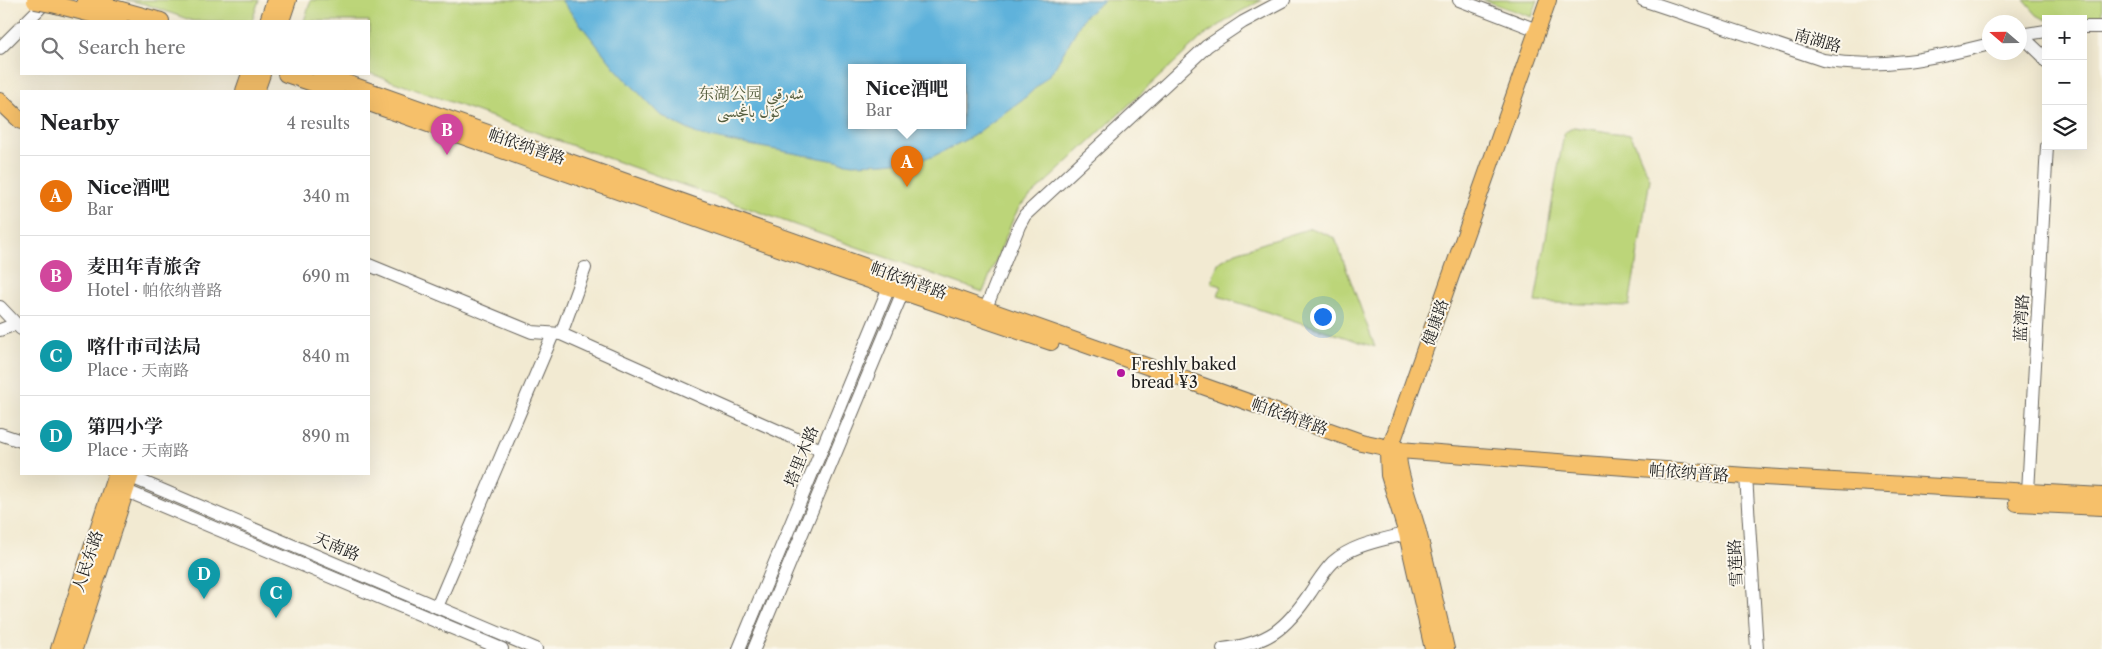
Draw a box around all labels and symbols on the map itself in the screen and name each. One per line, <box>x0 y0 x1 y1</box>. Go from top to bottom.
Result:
north arrow <box>1982 15 2027 60</box>
street label: 南湖路 <box>1792 24 1844 56</box>
park label: 东湖公园 شەرقىي كۆل باغچىسى <box>698 83 804 123</box>
pin: B <box>431 114 463 155</box>
street label: 帕依纳普路 <box>486 124 568 168</box>
pin: A <box>891 146 923 187</box>
street label: 帕依纳普路 <box>868 257 950 303</box>
street label: 蓝湾路 <box>2010 294 2032 342</box>
street label: 健康路 <box>1418 296 1452 348</box>
your location <box>1310 304 1336 330</box>
place label: Freshly baked bread ¥3 <box>1131 354 1237 392</box>
marker: Freshly baked bread ¥3 <box>1115 367 1127 379</box>
street label: 帕依纳普路 <box>1249 393 1331 439</box>
street label: 塔里木路 <box>780 423 822 489</box>
street label: 帕依纳普路 <box>1648 459 1730 485</box>
street label: 人民东路 <box>68 527 106 595</box>
street label: 天南路 <box>311 527 363 565</box>
street label: 雪莲路 <box>1724 539 1746 587</box>
pin: D <box>188 558 220 599</box>
pin: C <box>260 577 292 618</box>

